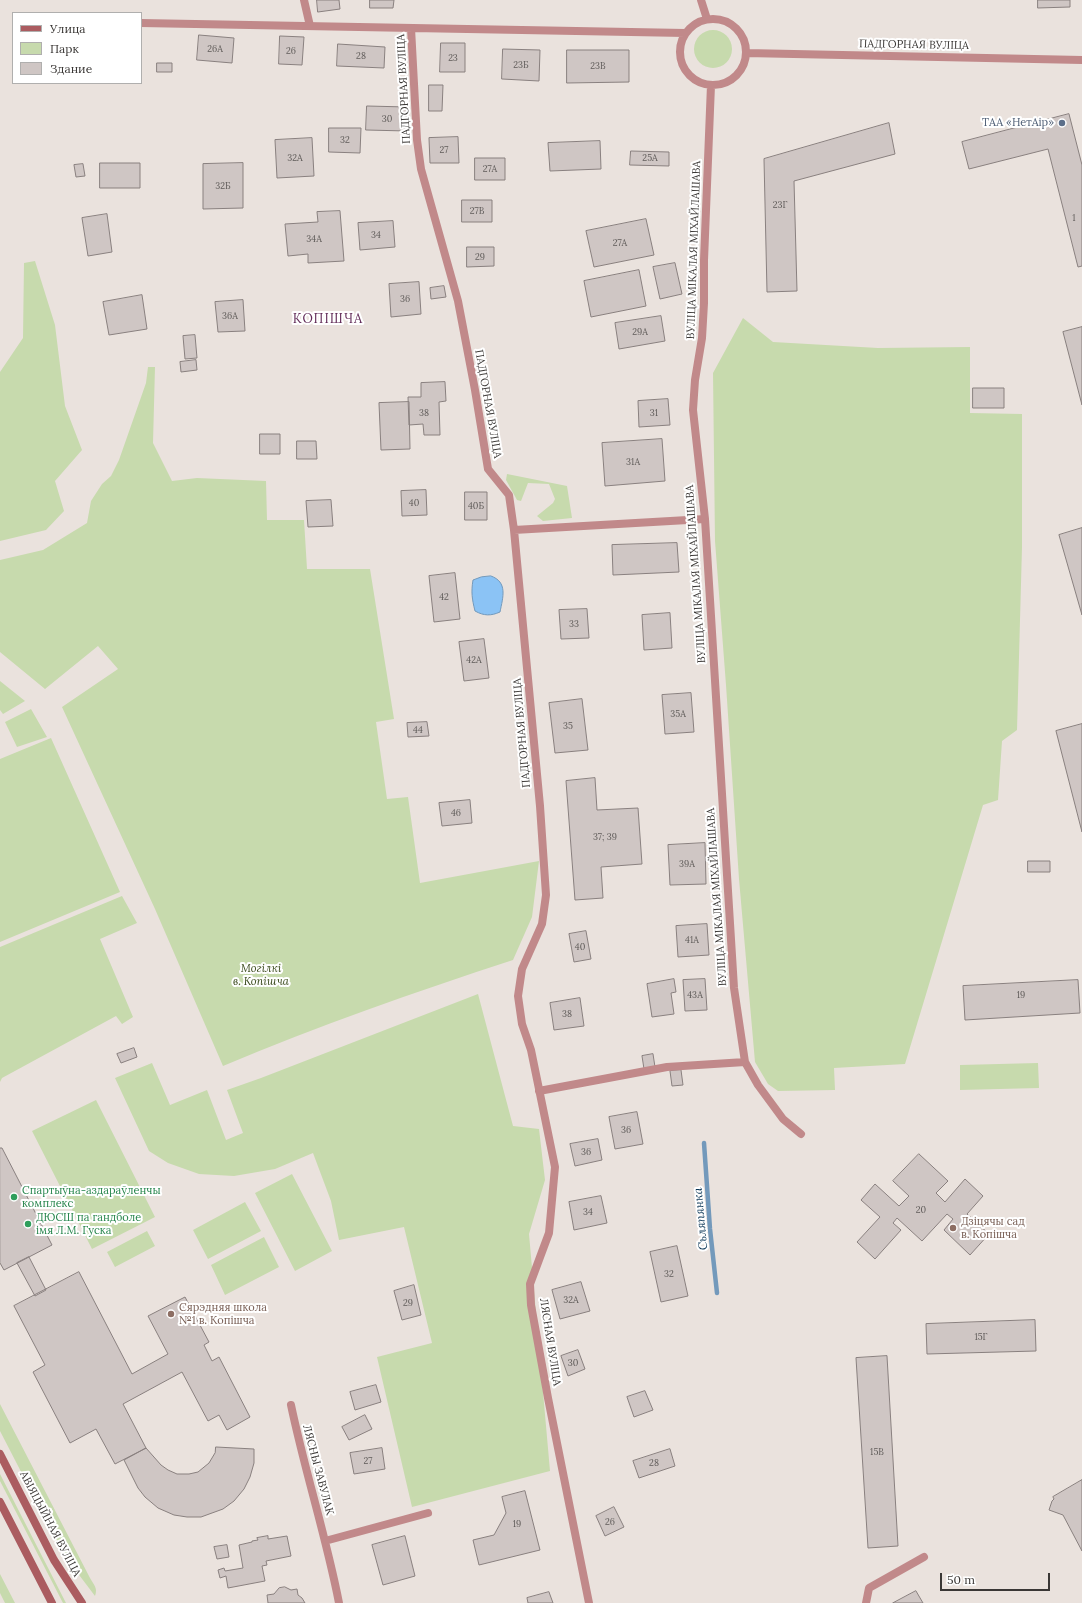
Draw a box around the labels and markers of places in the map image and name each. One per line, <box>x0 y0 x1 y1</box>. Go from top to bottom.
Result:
place label: ТАА «НетАір» <box>982 116 1054 130</box>
marker: ТАА «НетАір» <box>1057 118 1067 128</box>
place label: Спартыўна-аздараўленчы комплекс <box>22 1184 161 1210</box>
marker: Спартыўна-аздараўленчы комплекс <box>9 1192 19 1202</box>
place label: ДЮСШ па гандболе імя Л.М. Гуска <box>36 1211 141 1237</box>
place label: Дзіцячы сад в. Копішча <box>961 1215 1025 1241</box>
marker: ДЮСШ па гандболе імя Л.М. Гуска <box>23 1219 33 1229</box>
marker: Дзіцячы сад в. Копішча <box>948 1223 958 1233</box>
place label: Сярэдняя школа №1 в. Копішча <box>179 1301 267 1327</box>
marker: Сярэдняя школа №1 в. Копішча <box>166 1309 176 1319</box>

